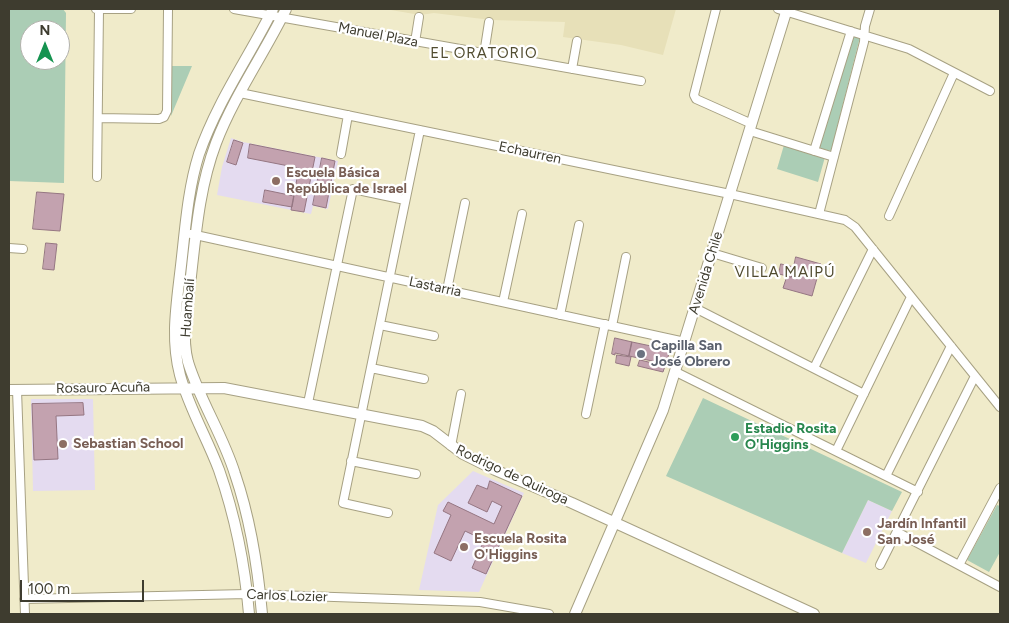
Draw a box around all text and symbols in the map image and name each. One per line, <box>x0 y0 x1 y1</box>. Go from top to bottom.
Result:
street label: Manuel Plaza <box>337 19 419 51</box>
north arrow <box>20 20 70 70</box>
text: N <box>40 22 50 39</box>
district label: EL ORATORIO <box>429 45 539 63</box>
street label: Echaurren <box>497 138 563 168</box>
place label: Escuela Básica República de Israel <box>286 165 407 198</box>
marker: Escuela Básica República de Israel <box>270 175 282 187</box>
street label: Avenida Chile <box>685 230 727 316</box>
district label: VILLA MAIPÚ <box>733 264 837 282</box>
street label: Lastarria <box>407 273 463 301</box>
street label: Huambalí <box>178 278 198 338</box>
place label: Capilla San José Obrero <box>651 338 730 371</box>
marker: Capilla San José Obrero <box>635 348 647 360</box>
street label: Rosauro Acuña <box>56 379 150 397</box>
place label: Estadio Rosita O'Higgins <box>745 421 837 454</box>
marker: Estadio Rosita O'Higgins <box>729 431 741 443</box>
place label: Sebastian School <box>73 436 183 452</box>
marker: Sebastian School <box>57 438 69 450</box>
street label: Rodrigo de Quiroga <box>453 442 571 508</box>
place label: Jardín Infantil San José <box>877 516 966 548</box>
marker: Jardín Infantil San José <box>861 526 873 538</box>
place label: Escuela Rosita O'Higgins <box>474 531 567 564</box>
marker: Escuela Rosita O'Higgins <box>458 541 470 553</box>
scale bar <box>22 570 146 602</box>
text: 100 m <box>28 580 70 598</box>
street label: Carlos Lozier <box>246 586 328 606</box>

